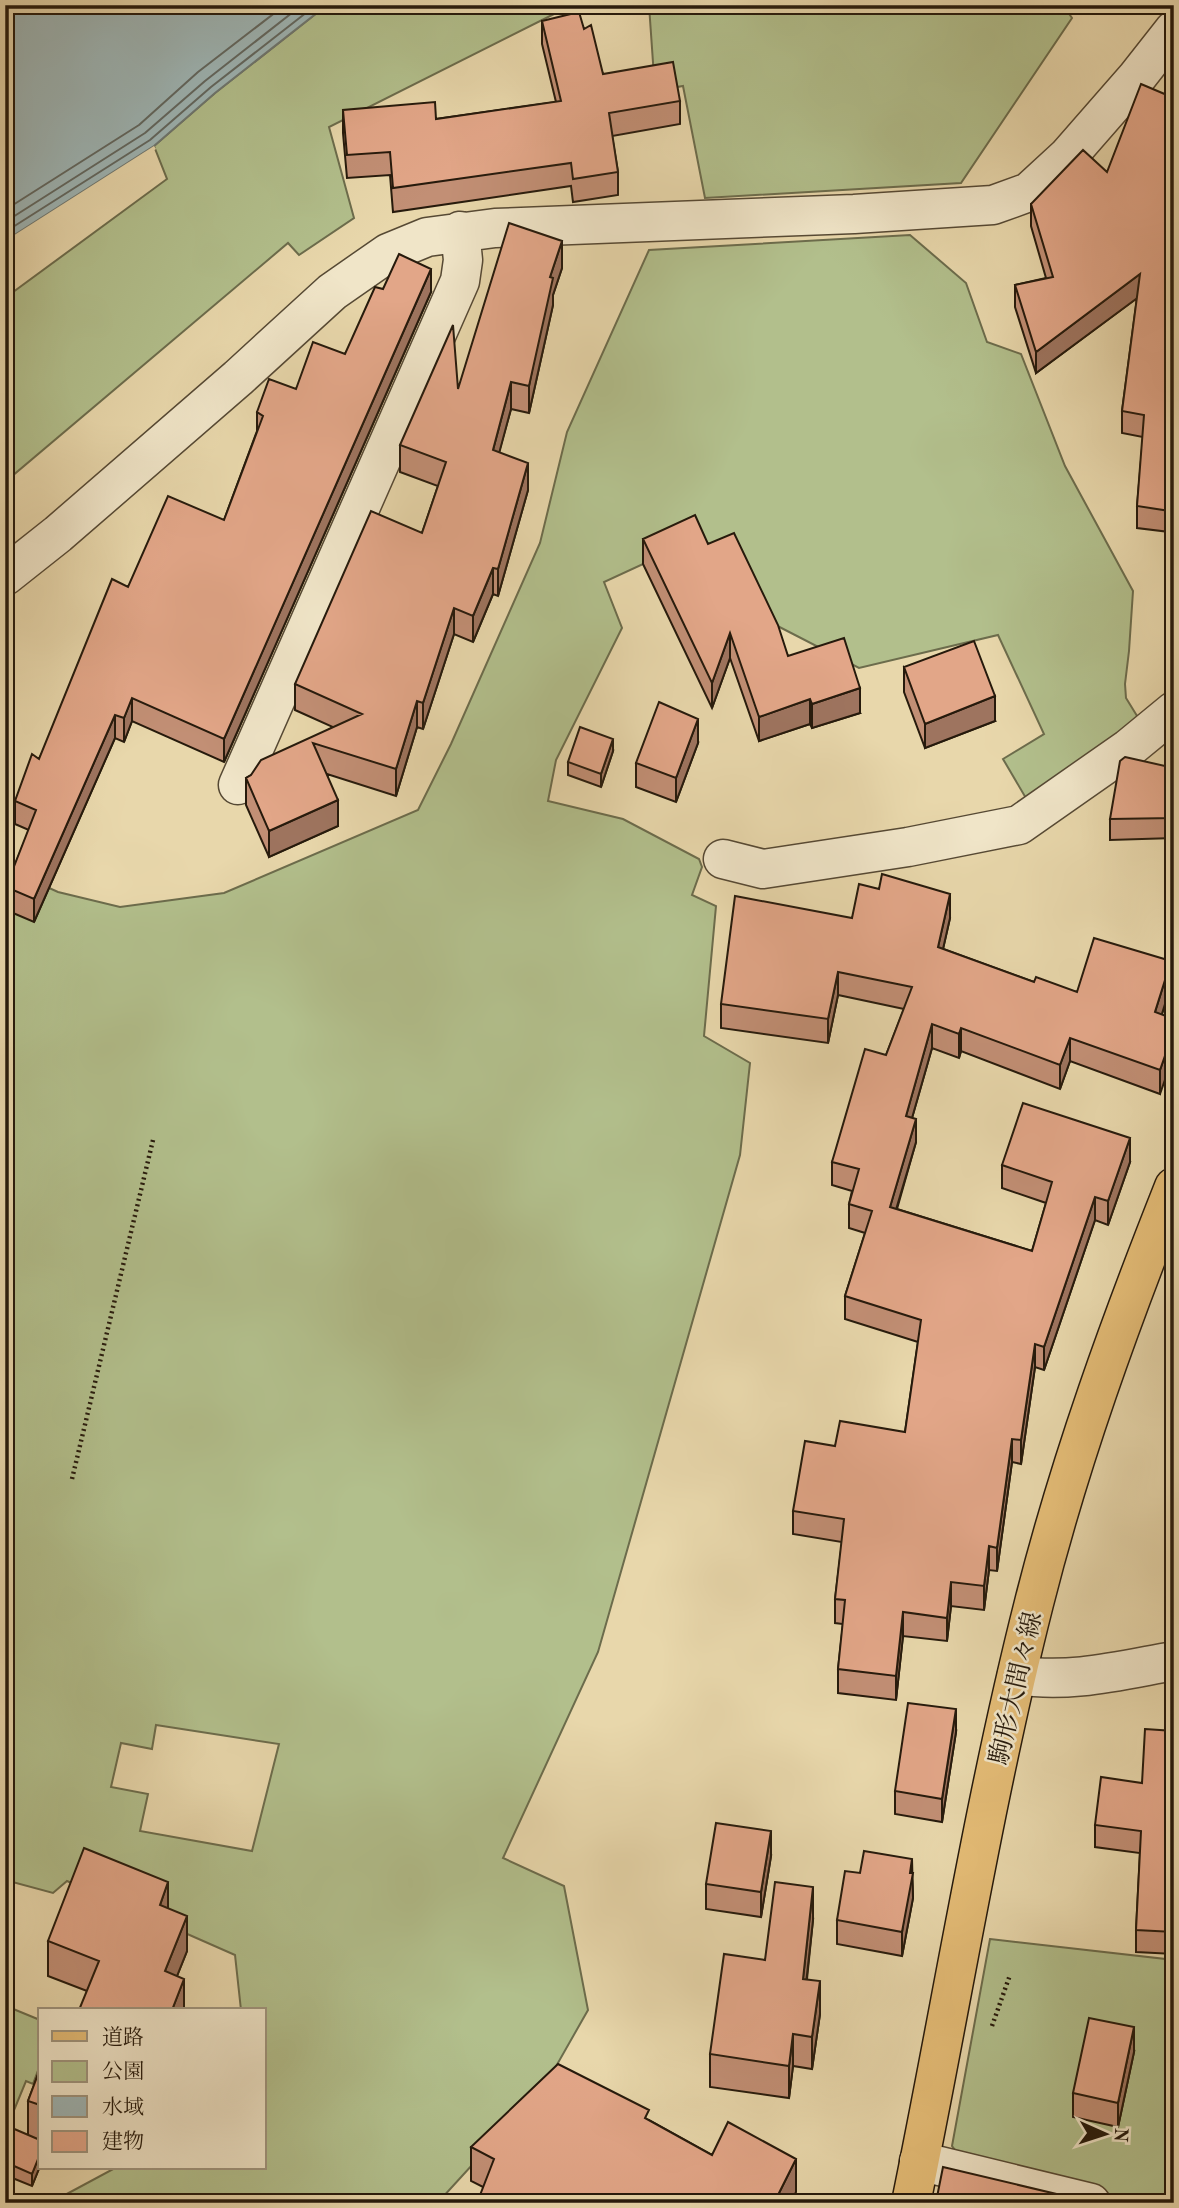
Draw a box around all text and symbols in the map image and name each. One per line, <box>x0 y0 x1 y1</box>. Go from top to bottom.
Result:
street label: 駒形大間々線 <box>985 1609 1047 1767</box>
legend <box>38 2008 266 2170</box>
text: 道路 <box>102 2026 144 2049</box>
text: 公園 <box>102 2060 144 2083</box>
text: 水域 <box>102 2096 144 2119</box>
north arrow <box>1070 2100 1140 2170</box>
text: N <box>1110 2127 1129 2143</box>
text: 建物 <box>102 2130 144 2153</box>

